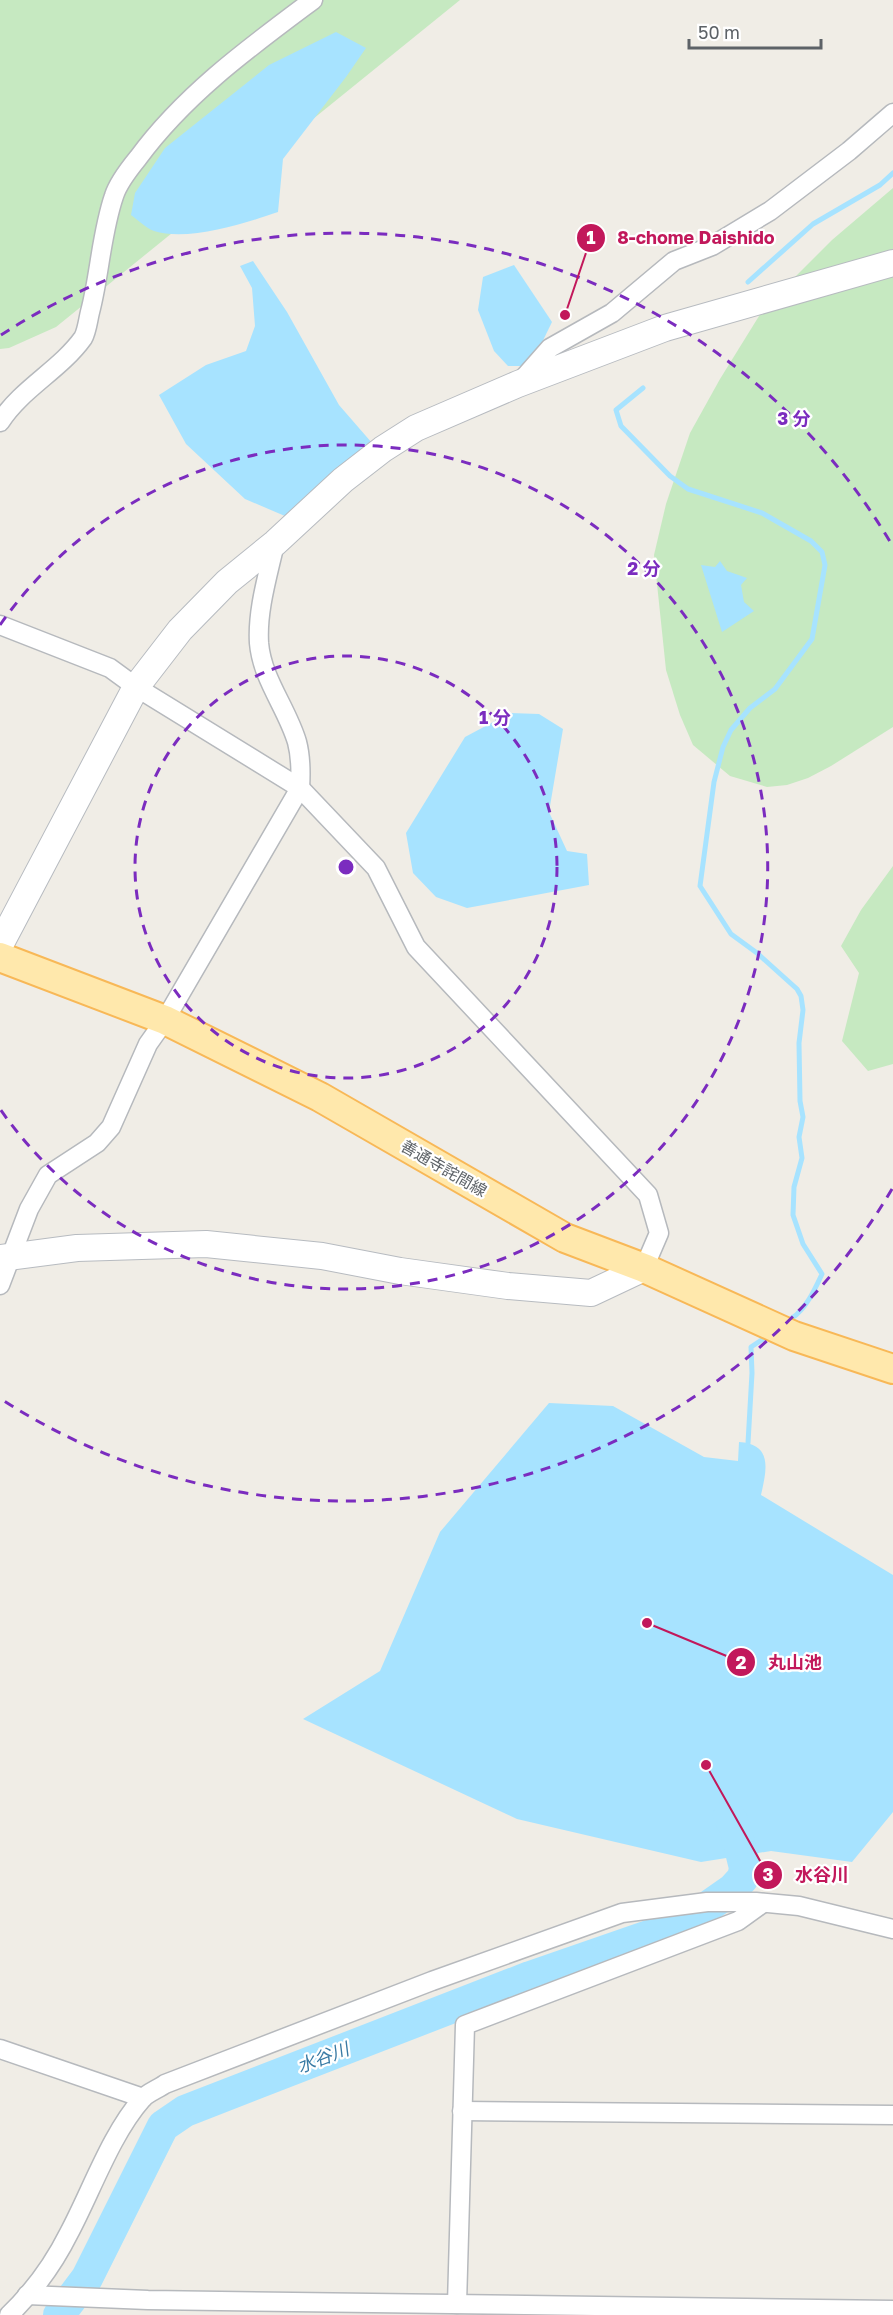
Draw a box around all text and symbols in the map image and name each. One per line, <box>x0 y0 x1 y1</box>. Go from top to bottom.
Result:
scale bar <box>689 12 821 50</box>
text: 50 m <box>698 21 740 43</box>
callout: 8-chome Daishido <box>576 220 787 256</box>
text: 1 <box>586 226 596 248</box>
text: 8-chome Daishido <box>617 226 775 248</box>
text: 3 分 <box>777 407 811 429</box>
text: 2 分 <box>627 557 661 579</box>
text: 1 分 <box>479 706 511 728</box>
centre of rings <box>336 857 356 877</box>
street label: 善通寺詫間線 <box>397 1135 491 1201</box>
callout: 丸山池 <box>726 1644 834 1680</box>
text: 2 <box>736 1651 747 1673</box>
text: 丸山池 <box>768 1651 822 1673</box>
callout: 水谷川 <box>753 1857 861 1893</box>
text: 3 <box>763 1863 774 1885</box>
text: 水谷川 <box>795 1863 849 1885</box>
water label: 水谷川 <box>293 2036 354 2077</box>

